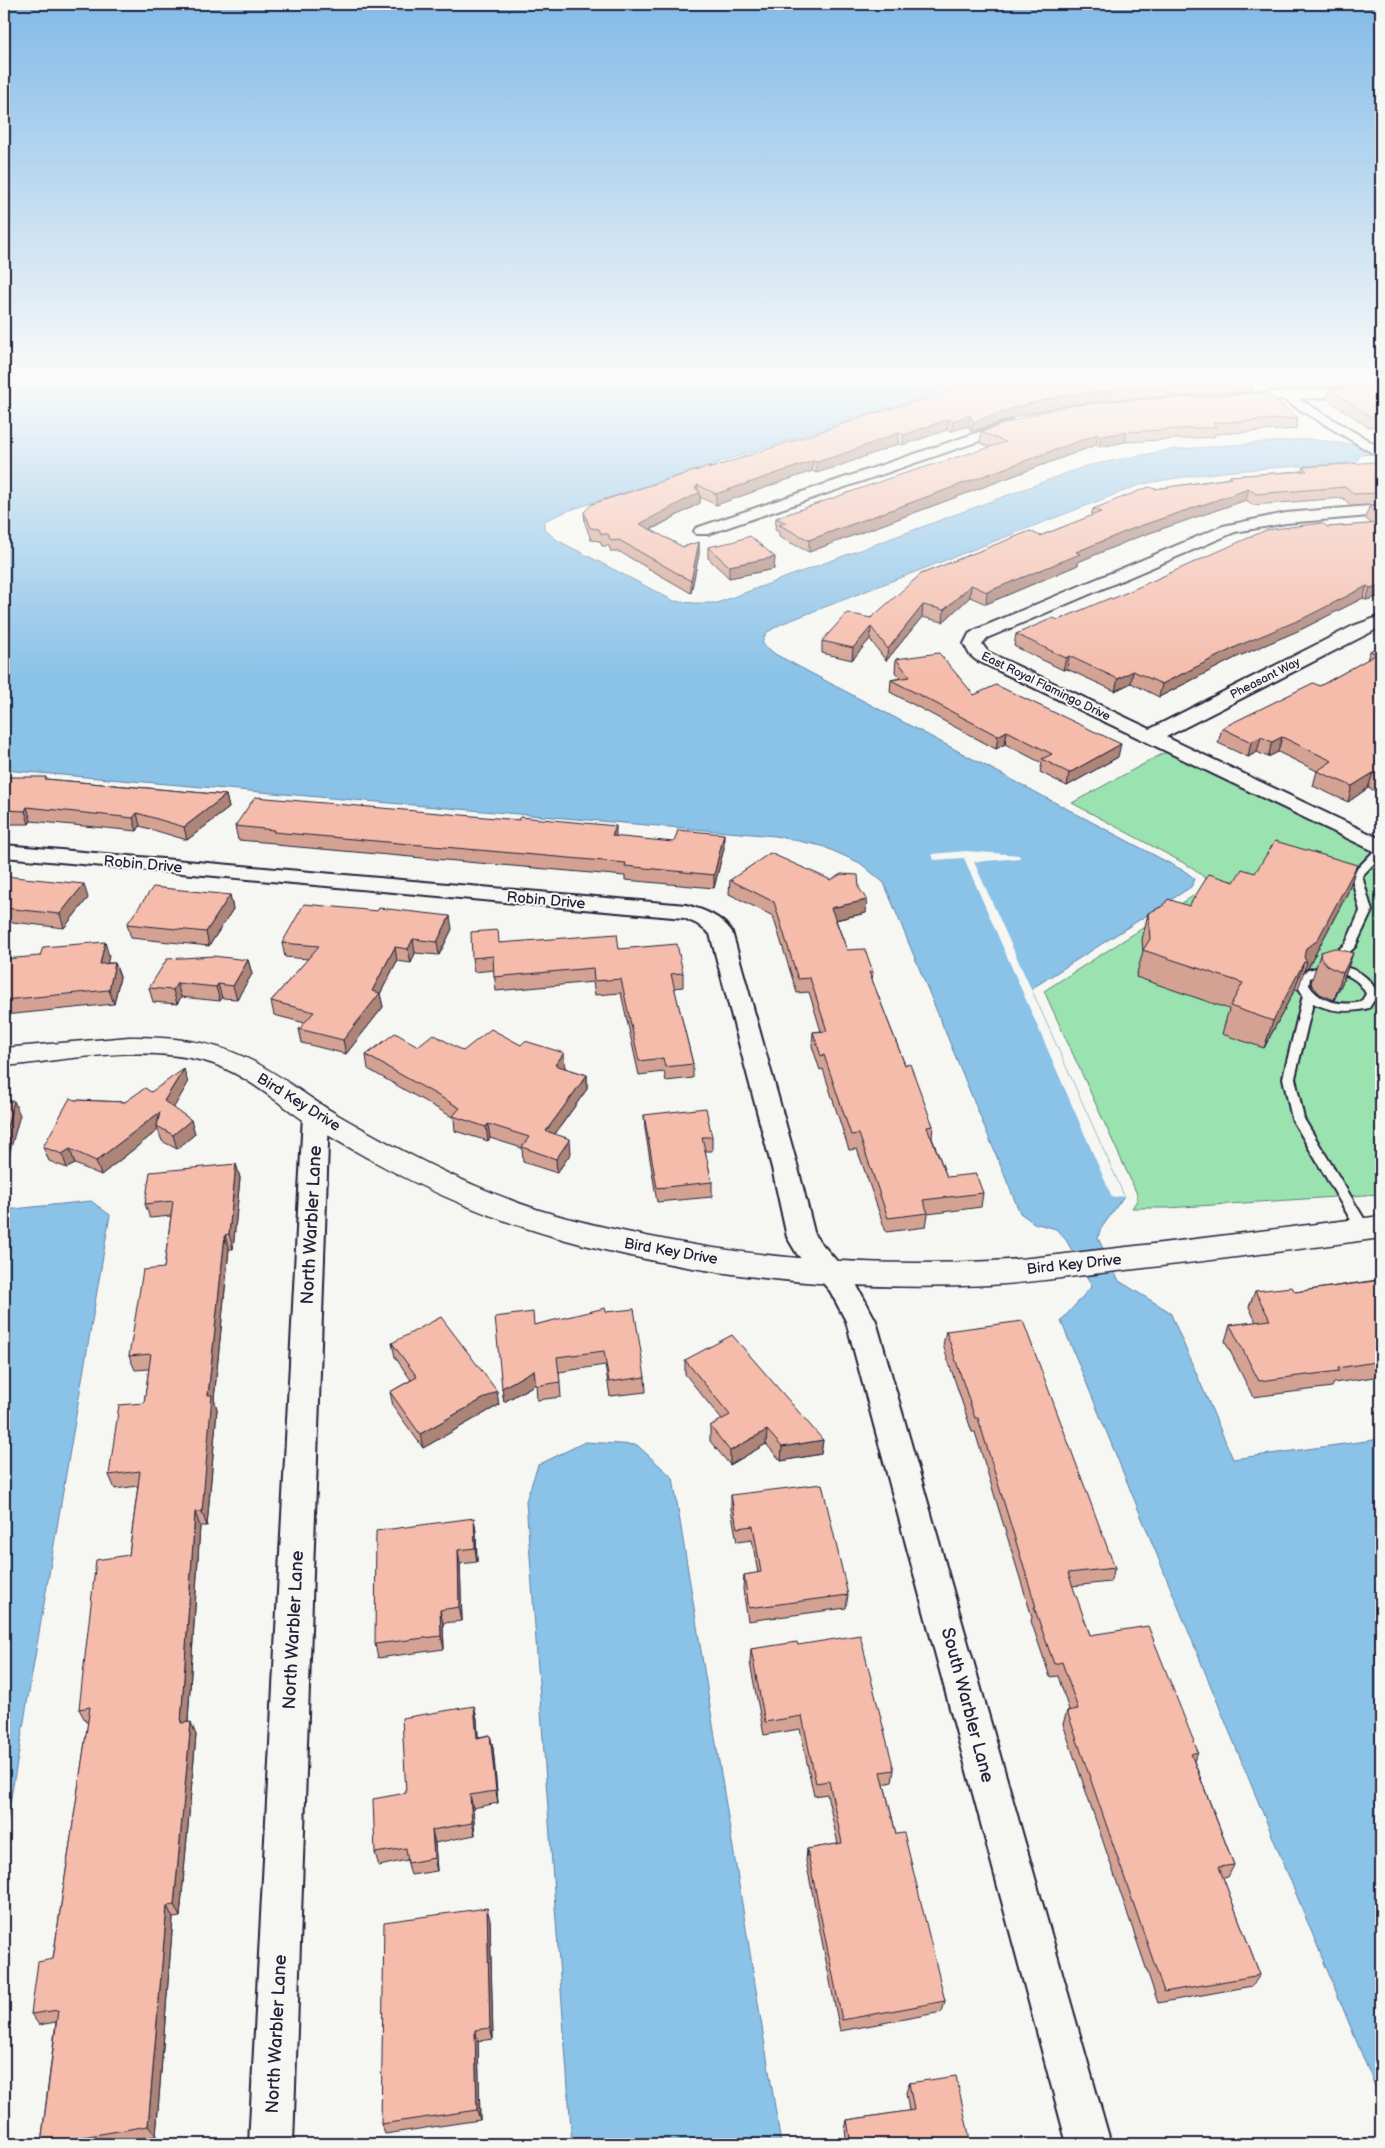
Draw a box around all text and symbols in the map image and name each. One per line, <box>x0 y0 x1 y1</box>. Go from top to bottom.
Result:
street label: East Royal Flamingo Drive <box>979 649 1113 724</box>
street label: Pheasant Way <box>1228 654 1303 702</box>
street label: Robin Drive <box>103 852 183 877</box>
street label: Robin Drive <box>506 888 586 913</box>
street label: Bird Key Drive <box>253 1069 344 1136</box>
street label: North Warbler Lane <box>297 1145 326 1305</box>
street label: Bird Key Drive <box>623 1234 719 1269</box>
street label: Bird Key Drive <box>1026 1250 1122 1279</box>
street label: North Warbler Lane <box>279 1550 308 1710</box>
street label: South Warbler Lane <box>937 1625 998 1785</box>
street label: North Warbler Lane <box>262 1954 291 2114</box>

